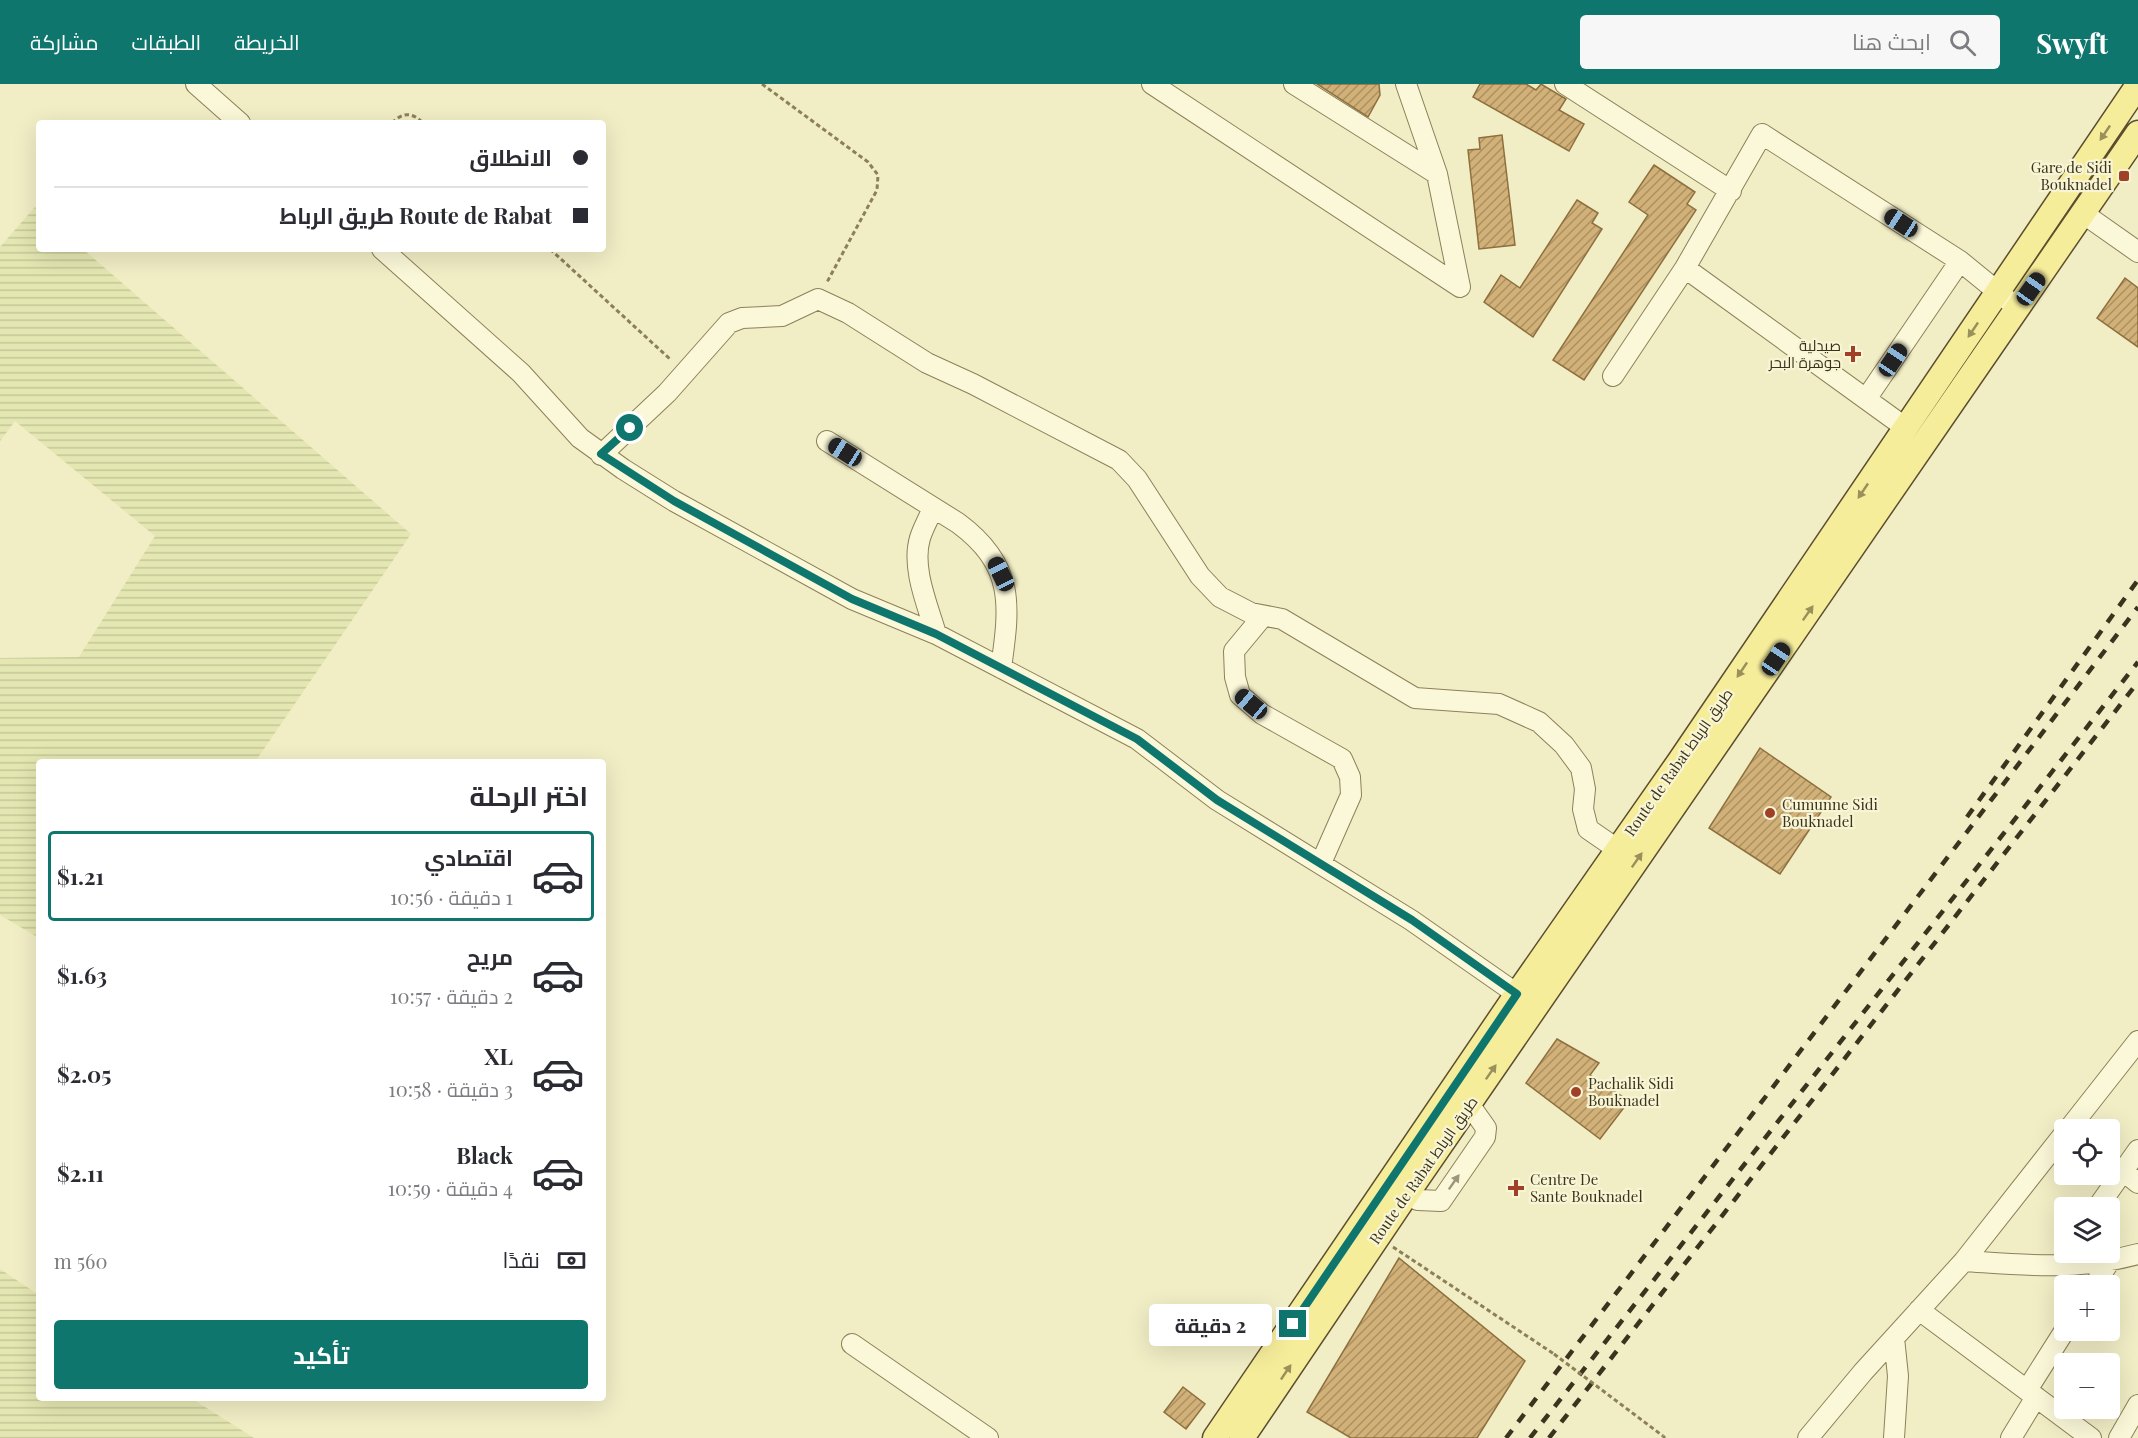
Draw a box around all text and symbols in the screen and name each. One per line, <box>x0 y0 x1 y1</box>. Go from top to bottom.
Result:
search box <box>1580 15 2000 69</box>
text: Swyft <box>2036 24 2108 61</box>
text: ابحث هنا <box>1852 26 1931 56</box>
icon: search <box>1946 26 1979 59</box>
text: مشاركة <box>30 27 99 55</box>
text: الطبقات <box>132 27 201 55</box>
text: الخريطة <box>234 27 300 55</box>
one-way arrow <box>2100 125 2111 142</box>
text: الانطلاق <box>469 142 552 172</box>
place label: Gare de Sidi Bouknadel <box>2031 157 2113 194</box>
marker: Gare de Sidi Bouknadel <box>2117 169 2131 183</box>
text: Route de Rabat طريق الرباط <box>279 200 552 230</box>
car <box>1881 206 1921 240</box>
car <box>2013 269 2049 309</box>
one-way arrow <box>1968 322 1979 338</box>
place label: صيدلية جوهرة البحر <box>1768 335 1841 372</box>
car <box>1875 340 1911 380</box>
marker: صيدلية جوهرة البحر <box>1846 347 1860 361</box>
route start <box>616 414 643 441</box>
car <box>825 435 865 469</box>
one-way arrow <box>1858 483 1869 499</box>
car <box>985 554 1017 594</box>
one-way arrow <box>1802 605 1813 621</box>
car <box>1758 639 1794 679</box>
one-way arrow <box>1736 661 1748 677</box>
street label: Route de Rabat طريق الرباط <box>1619 684 1737 840</box>
car <box>1231 686 1271 722</box>
text: اختر الرحلة <box>469 777 588 813</box>
place label: Cumunne Sidi Bouknadel <box>1782 794 1879 831</box>
marker: Cumunne Sidi Bouknadel <box>1763 806 1777 820</box>
text: اقتصادي <box>424 842 513 872</box>
icon: car <box>531 849 585 903</box>
one-way arrow <box>1631 852 1642 868</box>
text: $1.21 <box>57 861 104 891</box>
text: 1 دقيقة · 10:56 <box>390 883 513 910</box>
text: مريح <box>467 941 513 971</box>
icon: car <box>531 948 585 1002</box>
text: $1.63 <box>57 960 107 990</box>
text: 2 دقيقة · 10:57 <box>390 982 513 1009</box>
text: XL <box>484 1041 513 1071</box>
icon: car <box>531 1047 585 1101</box>
text: $2.05 <box>57 1059 111 1089</box>
one-way arrow <box>1485 1065 1497 1081</box>
place label: Pachalik Sidi Bouknadel <box>1588 1073 1674 1110</box>
text: 3 دقيقة · 10:58 <box>388 1075 513 1102</box>
marker: Pachalik Sidi Bouknadel <box>1569 1085 1583 1099</box>
street label: Route de Rabat طريق الرباط <box>1364 1092 1482 1248</box>
map controls <box>2054 1119 2120 1419</box>
button: locate <box>2054 1119 2120 1185</box>
text: Black <box>456 1140 513 1170</box>
icon: car <box>531 1146 585 1200</box>
text: $2.11 <box>57 1158 104 1188</box>
place label: Centre De Sante Bouknadel <box>1530 1169 1643 1206</box>
text: 4 دقيقة · 10:59 <box>388 1174 513 1201</box>
one-way arrow <box>1448 1174 1459 1191</box>
marker: Centre De Sante Bouknadel <box>1507 1179 1525 1197</box>
button: layers <box>2054 1197 2120 1263</box>
text: نقدًا <box>502 1244 540 1274</box>
icon: cash <box>555 1244 588 1277</box>
text: 560 m <box>54 1247 107 1274</box>
button: + <box>2054 1275 2120 1341</box>
callout: 2 دقيقة <box>1149 1303 1272 1345</box>
route end <box>1279 1310 1306 1337</box>
text: 2 دقيقة <box>1175 1311 1246 1338</box>
button: تأكيد <box>54 1320 588 1389</box>
button: − <box>2054 1353 2120 1419</box>
one-way arrow <box>1280 1364 1291 1380</box>

